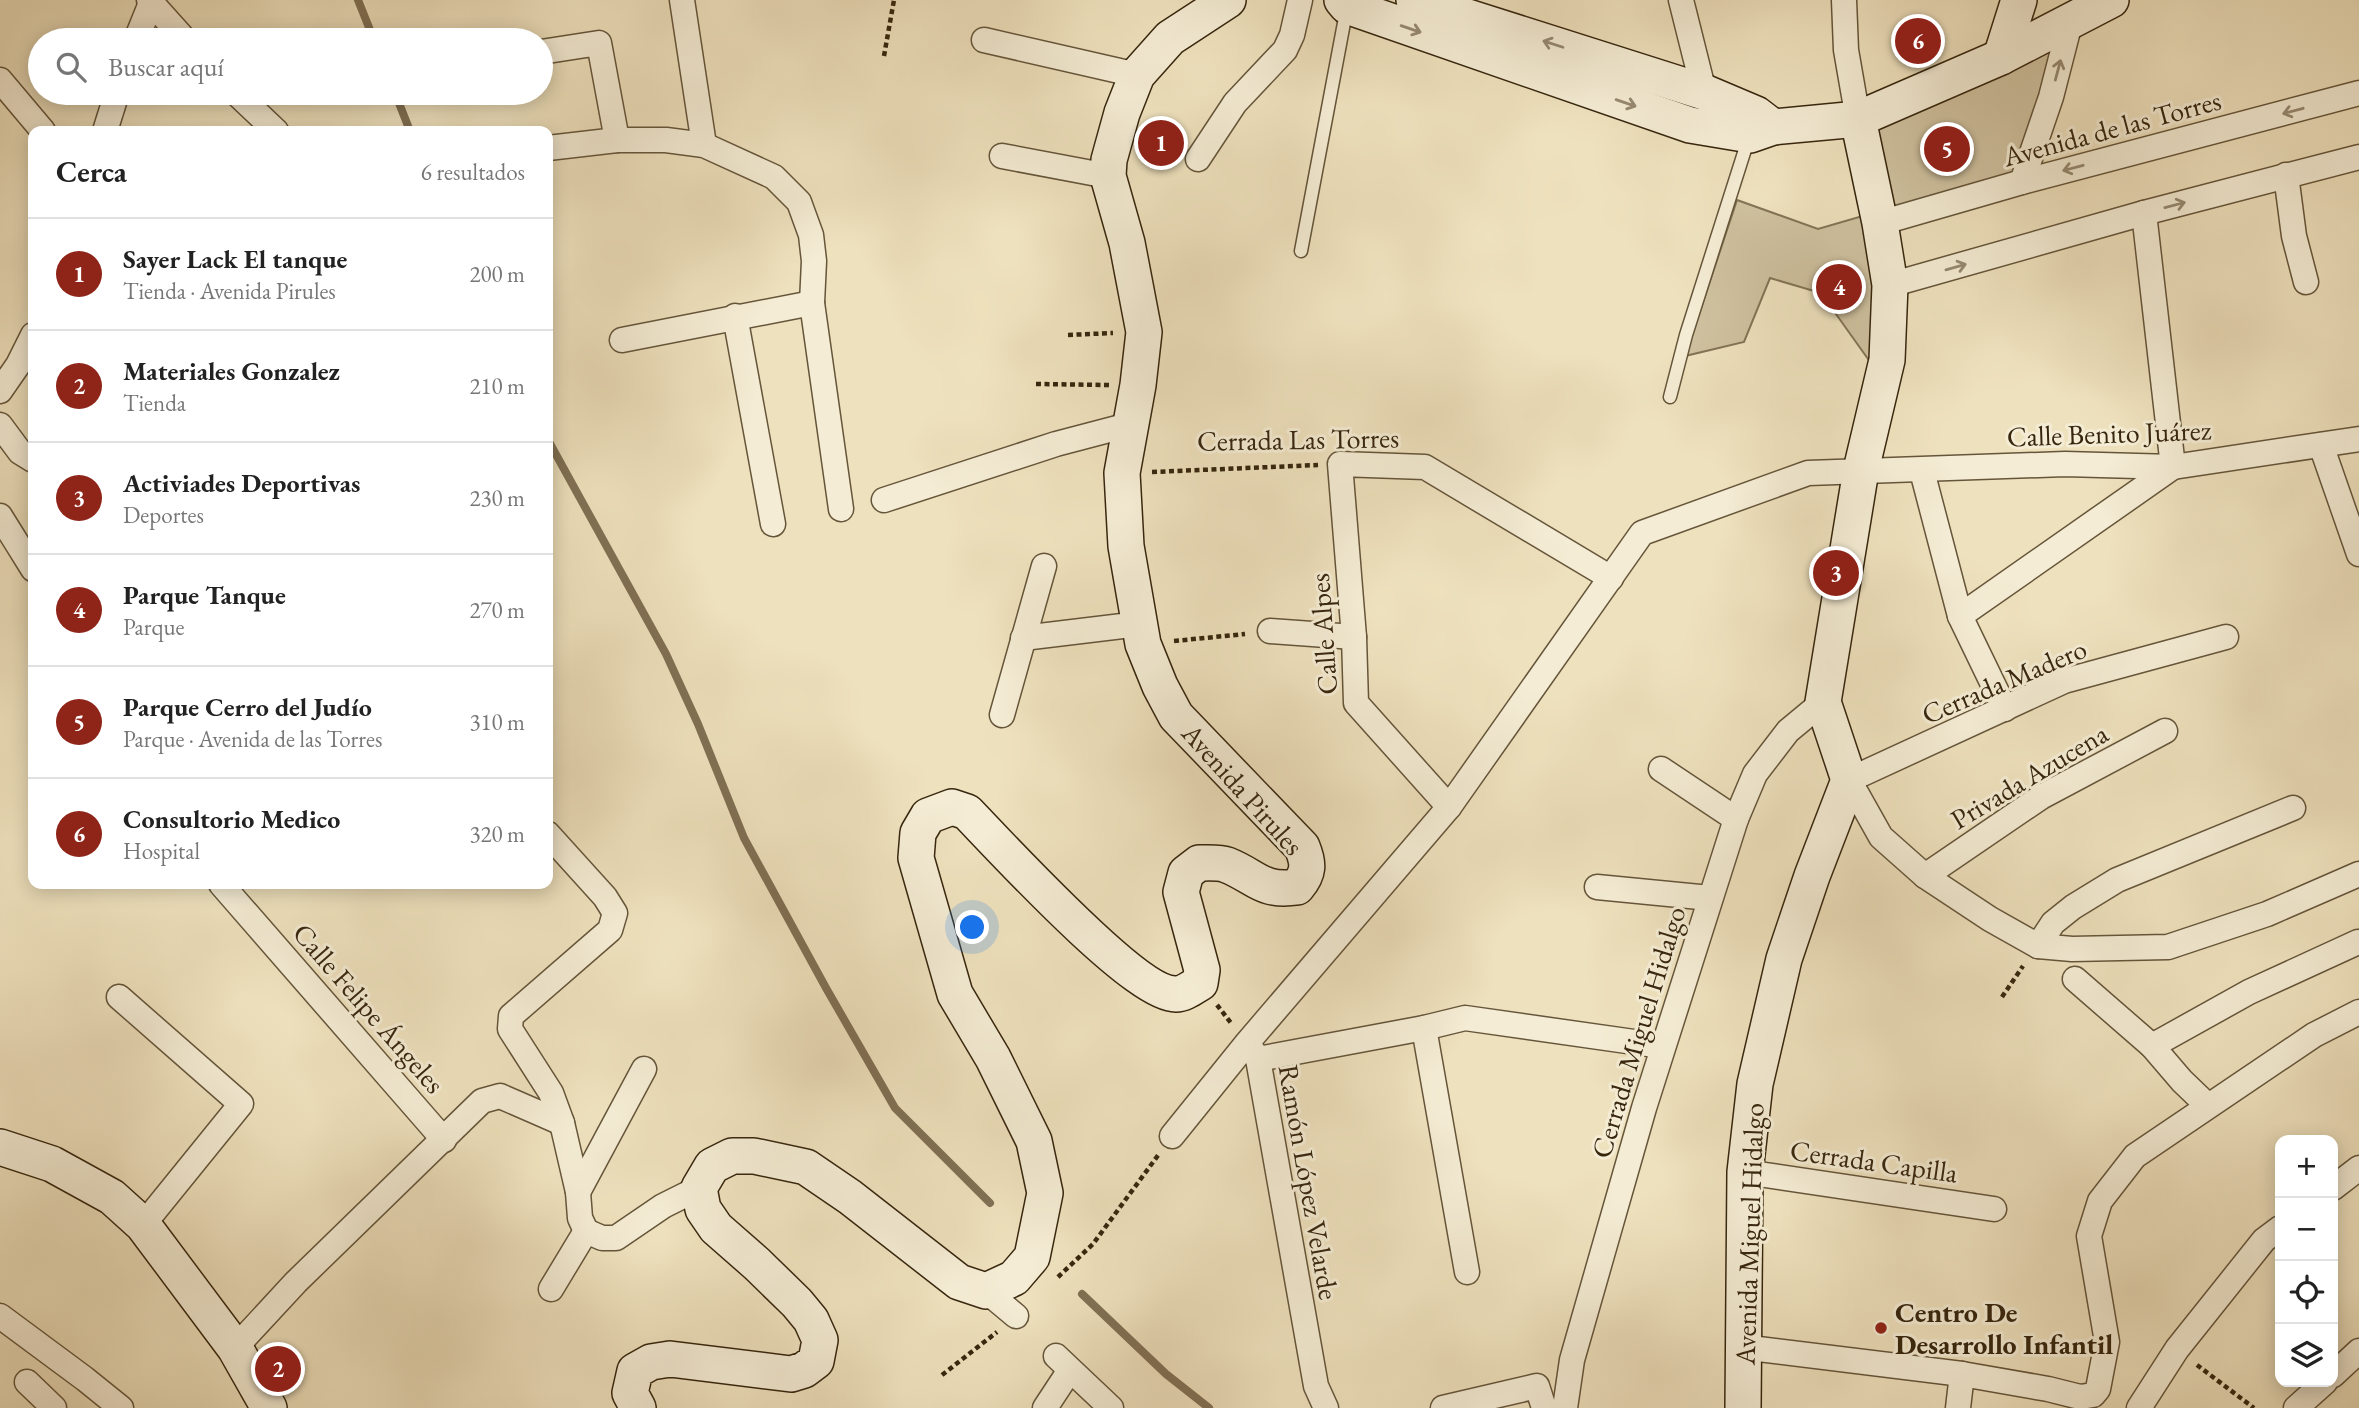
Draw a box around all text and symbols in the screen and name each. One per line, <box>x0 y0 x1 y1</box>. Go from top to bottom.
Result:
pin: 6 <box>1895 15 1941 67</box>
one-way arrow <box>1400 24 1422 36</box>
search box <box>28 28 553 105</box>
one-way arrow <box>1542 37 1564 49</box>
icon: search <box>52 48 90 86</box>
text: Buscar aquí <box>108 50 224 84</box>
one-way arrow <box>2052 60 2065 82</box>
street label: Avenida de las Torres <box>1998 82 2225 175</box>
one-way arrow <box>1615 98 1637 110</box>
one-way arrow <box>2282 105 2305 118</box>
pin: 1 <box>1138 117 1184 169</box>
pin: 5 <box>1924 123 1970 175</box>
text: Cerca <box>56 152 127 191</box>
text: 6 resultados <box>421 157 525 187</box>
one-way arrow <box>2062 163 2084 176</box>
one-way arrow <box>2163 198 2185 211</box>
text: Sayer Lack El tanque <box>123 242 347 276</box>
text: 1 <box>73 259 85 289</box>
text: 200 m <box>469 259 525 289</box>
one-way arrow <box>1944 259 1966 272</box>
pin: 4 <box>1816 261 1862 313</box>
text: Tienda · Avenida Pirules <box>123 276 336 306</box>
text: Materiales Gonzalez <box>123 354 340 388</box>
text: 2 <box>73 371 85 401</box>
text: 210 m <box>469 371 525 401</box>
text: Tienda <box>123 388 186 418</box>
street label: Calle Benito Juárez <box>2006 411 2212 455</box>
street label: Cerrada Las Torres <box>1197 419 1399 459</box>
text: Activiades Deportivas <box>123 466 360 500</box>
text: 3 <box>73 483 85 513</box>
text: 230 m <box>469 483 525 513</box>
text: Deportes <box>123 500 204 530</box>
pin: 3 <box>1813 547 1859 599</box>
street label: Calle Alpes <box>1301 572 1345 696</box>
text: Parque Tanque <box>123 578 286 612</box>
text: 4 <box>73 595 85 625</box>
text: 270 m <box>469 595 525 625</box>
text: Parque <box>123 612 185 642</box>
street label: Cerrada Madero <box>1916 630 2092 732</box>
text: Parque Cerro del Judío <box>123 690 372 724</box>
text: 5 <box>73 707 85 737</box>
text: 310 m <box>469 707 525 737</box>
street label: Privada Azucena <box>1944 714 2115 837</box>
street label: Avenida Pirules <box>1174 715 1312 863</box>
text: Parque · Avenida de las Torres <box>123 724 382 754</box>
text: Consultorio Medico <box>123 802 340 836</box>
text: 6 <box>73 819 85 849</box>
text: 320 m <box>469 819 525 849</box>
text: Hospital <box>123 836 200 866</box>
street label: Cerrada Miguel Hidalgo <box>1583 902 1693 1162</box>
your location <box>955 910 989 944</box>
street label: Calle Felipe Ángeles <box>285 915 453 1101</box>
street label: Ramón López Velarde <box>1271 1062 1347 1303</box>
street label: Avenida Miguel Hidalgo <box>1726 1102 1772 1367</box>
street label: Cerrada Capilla <box>1788 1131 1961 1191</box>
map controls <box>2275 1135 2338 1387</box>
button: + <box>2275 1135 2338 1198</box>
button: − <box>2275 1198 2338 1261</box>
button: locate <box>2275 1261 2338 1324</box>
place label: Centro De Desarrollo Infantil <box>1895 1294 2113 1362</box>
marker: Centro De Desarrollo Infantil <box>1873 1320 1889 1336</box>
button: layers <box>2275 1324 2338 1387</box>
pin: 2 <box>255 1343 301 1395</box>

